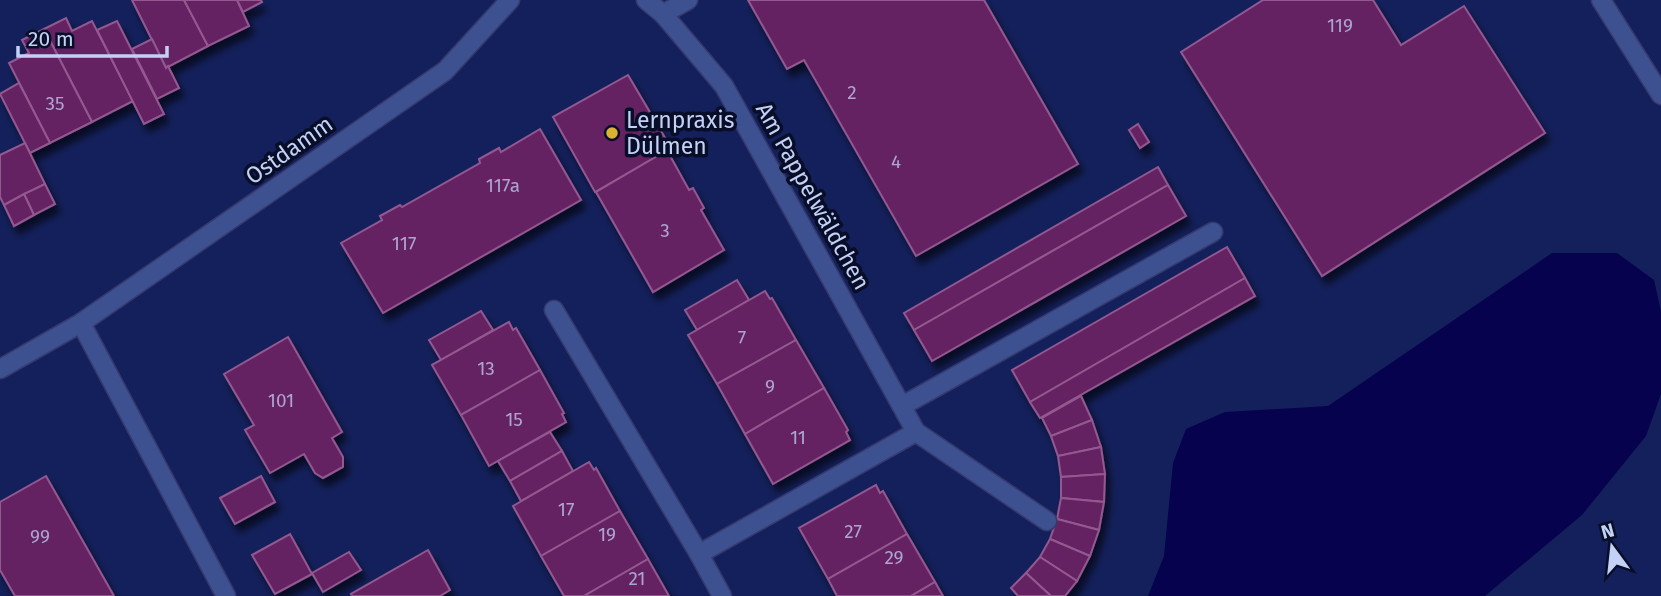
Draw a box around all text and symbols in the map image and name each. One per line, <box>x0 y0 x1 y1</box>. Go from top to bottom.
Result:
scale bar <box>18 14 166 58</box>
house number: 119 <box>1327 14 1353 37</box>
text: 20 m <box>28 26 74 52</box>
house number: 2 <box>847 81 857 104</box>
house number: 35 <box>45 92 65 115</box>
street label: Am Pappelwäldchen <box>750 98 876 294</box>
place label: Lernpraxis Dülmen <box>626 106 734 160</box>
street label: Ostdamm <box>240 110 338 190</box>
marker: Lernpraxis Dülmen <box>604 125 620 141</box>
house number: 4 <box>891 150 901 173</box>
house number: 117a <box>486 174 520 197</box>
house number: 3 <box>660 219 670 242</box>
house number: 117 <box>392 232 416 255</box>
house number: 7 <box>738 326 746 349</box>
house number: 13 <box>477 357 495 380</box>
house number: 9 <box>765 375 775 398</box>
house number: 101 <box>268 389 294 412</box>
house number: 15 <box>505 408 523 431</box>
house number: 11 <box>790 426 806 449</box>
house number: 17 <box>558 498 574 521</box>
north arrow <box>1577 512 1647 582</box>
text: N <box>1599 518 1617 544</box>
house number: 27 <box>844 520 862 543</box>
house number: 19 <box>598 523 616 546</box>
house number: 99 <box>30 525 50 548</box>
house number: 29 <box>884 546 904 569</box>
house number: 21 <box>628 567 646 590</box>

